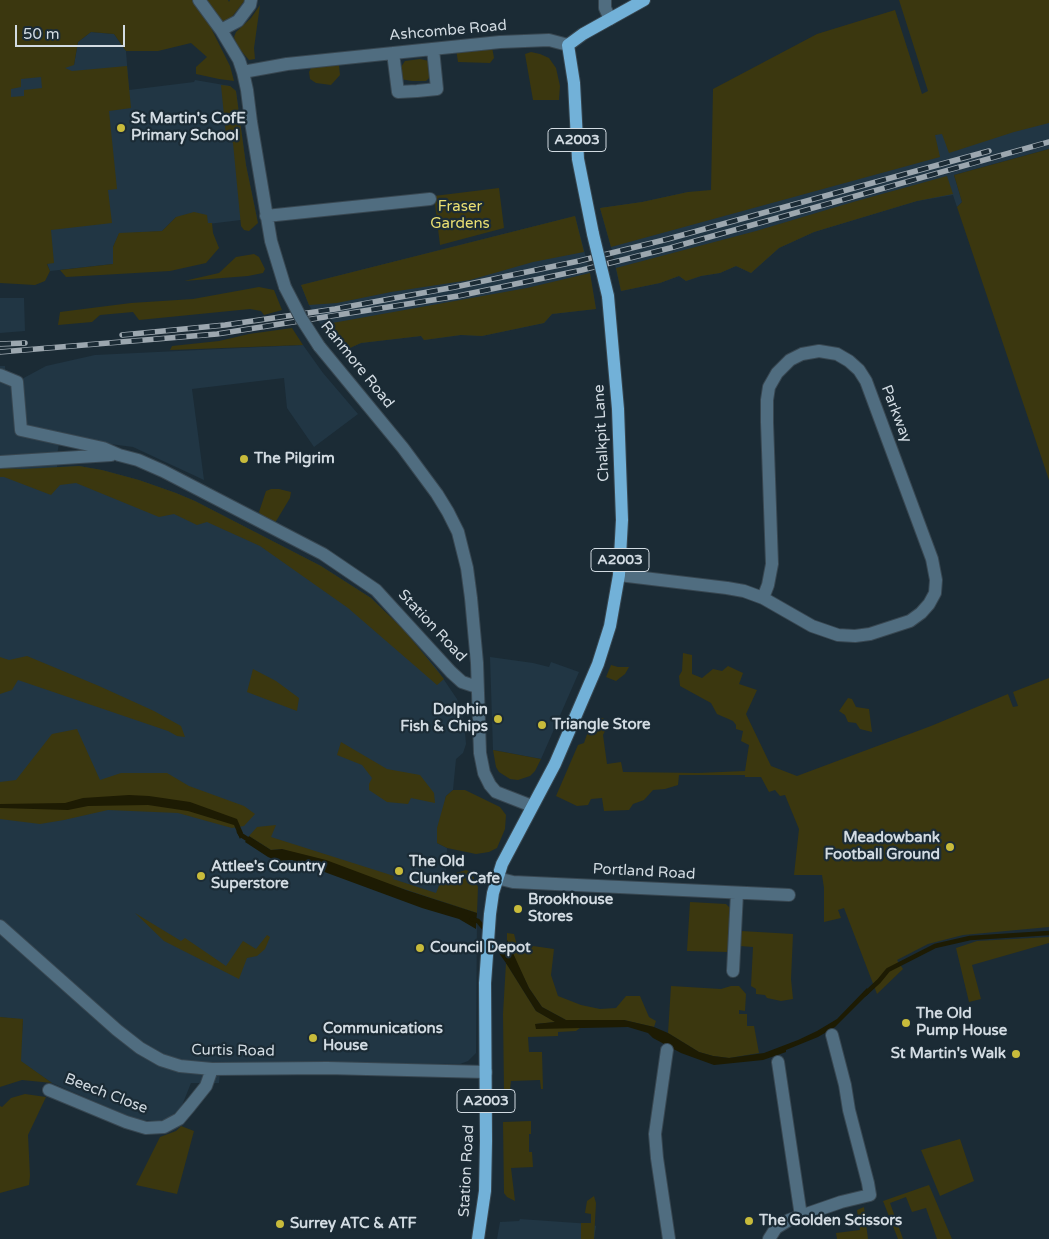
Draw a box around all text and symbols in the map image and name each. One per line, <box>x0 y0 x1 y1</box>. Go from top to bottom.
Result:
scale bar <box>18 15 128 47</box>
street label: Ashcombe Road <box>388 17 508 45</box>
text: 50 m <box>23 25 60 43</box>
place label: St Martin's CofE Primary School <box>131 110 246 145</box>
marker: St Martin's CofE Primary School <box>115 122 127 134</box>
road number: A2003 <box>548 128 606 152</box>
park label: Fraser Gardens <box>430 198 490 233</box>
street label: Ranmore Road <box>316 318 398 412</box>
street label: Parkway <box>877 383 915 445</box>
street label: Chalkpit Lane <box>590 384 614 482</box>
place label: The Pilgrim <box>254 450 335 468</box>
marker: The Pilgrim <box>238 453 250 465</box>
road number: A2003 <box>591 548 649 572</box>
street label: Station Road <box>394 586 470 666</box>
place label: Dolphin Fish & Chips <box>400 701 488 736</box>
marker: Dolphin Fish & Chips <box>492 713 504 725</box>
place label: Triangle Store <box>552 716 651 734</box>
marker: Triangle Store <box>536 719 548 731</box>
place label: Meadowbank Football Ground <box>825 829 940 864</box>
marker: Meadowbank Football Ground <box>944 841 956 853</box>
place label: The Old Clunker Cafe <box>409 853 500 888</box>
place label: Attlee's Country Superstore <box>211 858 325 893</box>
street label: Portland Road <box>592 860 696 884</box>
marker: The Old Clunker Cafe <box>393 865 405 877</box>
marker: Attlee's Country Superstore <box>195 870 207 882</box>
place label: Brookhouse Stores <box>528 891 613 926</box>
marker: Brookhouse Stores <box>512 903 524 915</box>
place label: Council Depot <box>430 939 531 957</box>
marker: Council Depot <box>414 942 426 954</box>
place label: The Old Pump House <box>916 1005 1007 1040</box>
marker: The Old Pump House <box>900 1017 912 1029</box>
place label: Communications House <box>323 1020 443 1055</box>
marker: Communications House <box>307 1032 319 1044</box>
street label: Curtis Road <box>191 1041 275 1061</box>
place label: St Martin's Walk <box>891 1045 1006 1063</box>
marker: St Martin's Walk <box>1010 1048 1022 1060</box>
street label: Beech Close <box>62 1070 150 1118</box>
road number: A2003 <box>457 1090 515 1112</box>
street label: Station Road <box>456 1124 478 1218</box>
place label: The Golden Scissors <box>759 1212 902 1230</box>
place label: Surrey ATC & ATF <box>290 1215 417 1233</box>
marker: The Golden Scissors <box>743 1215 755 1227</box>
marker: Surrey ATC & ATF <box>274 1218 286 1230</box>

